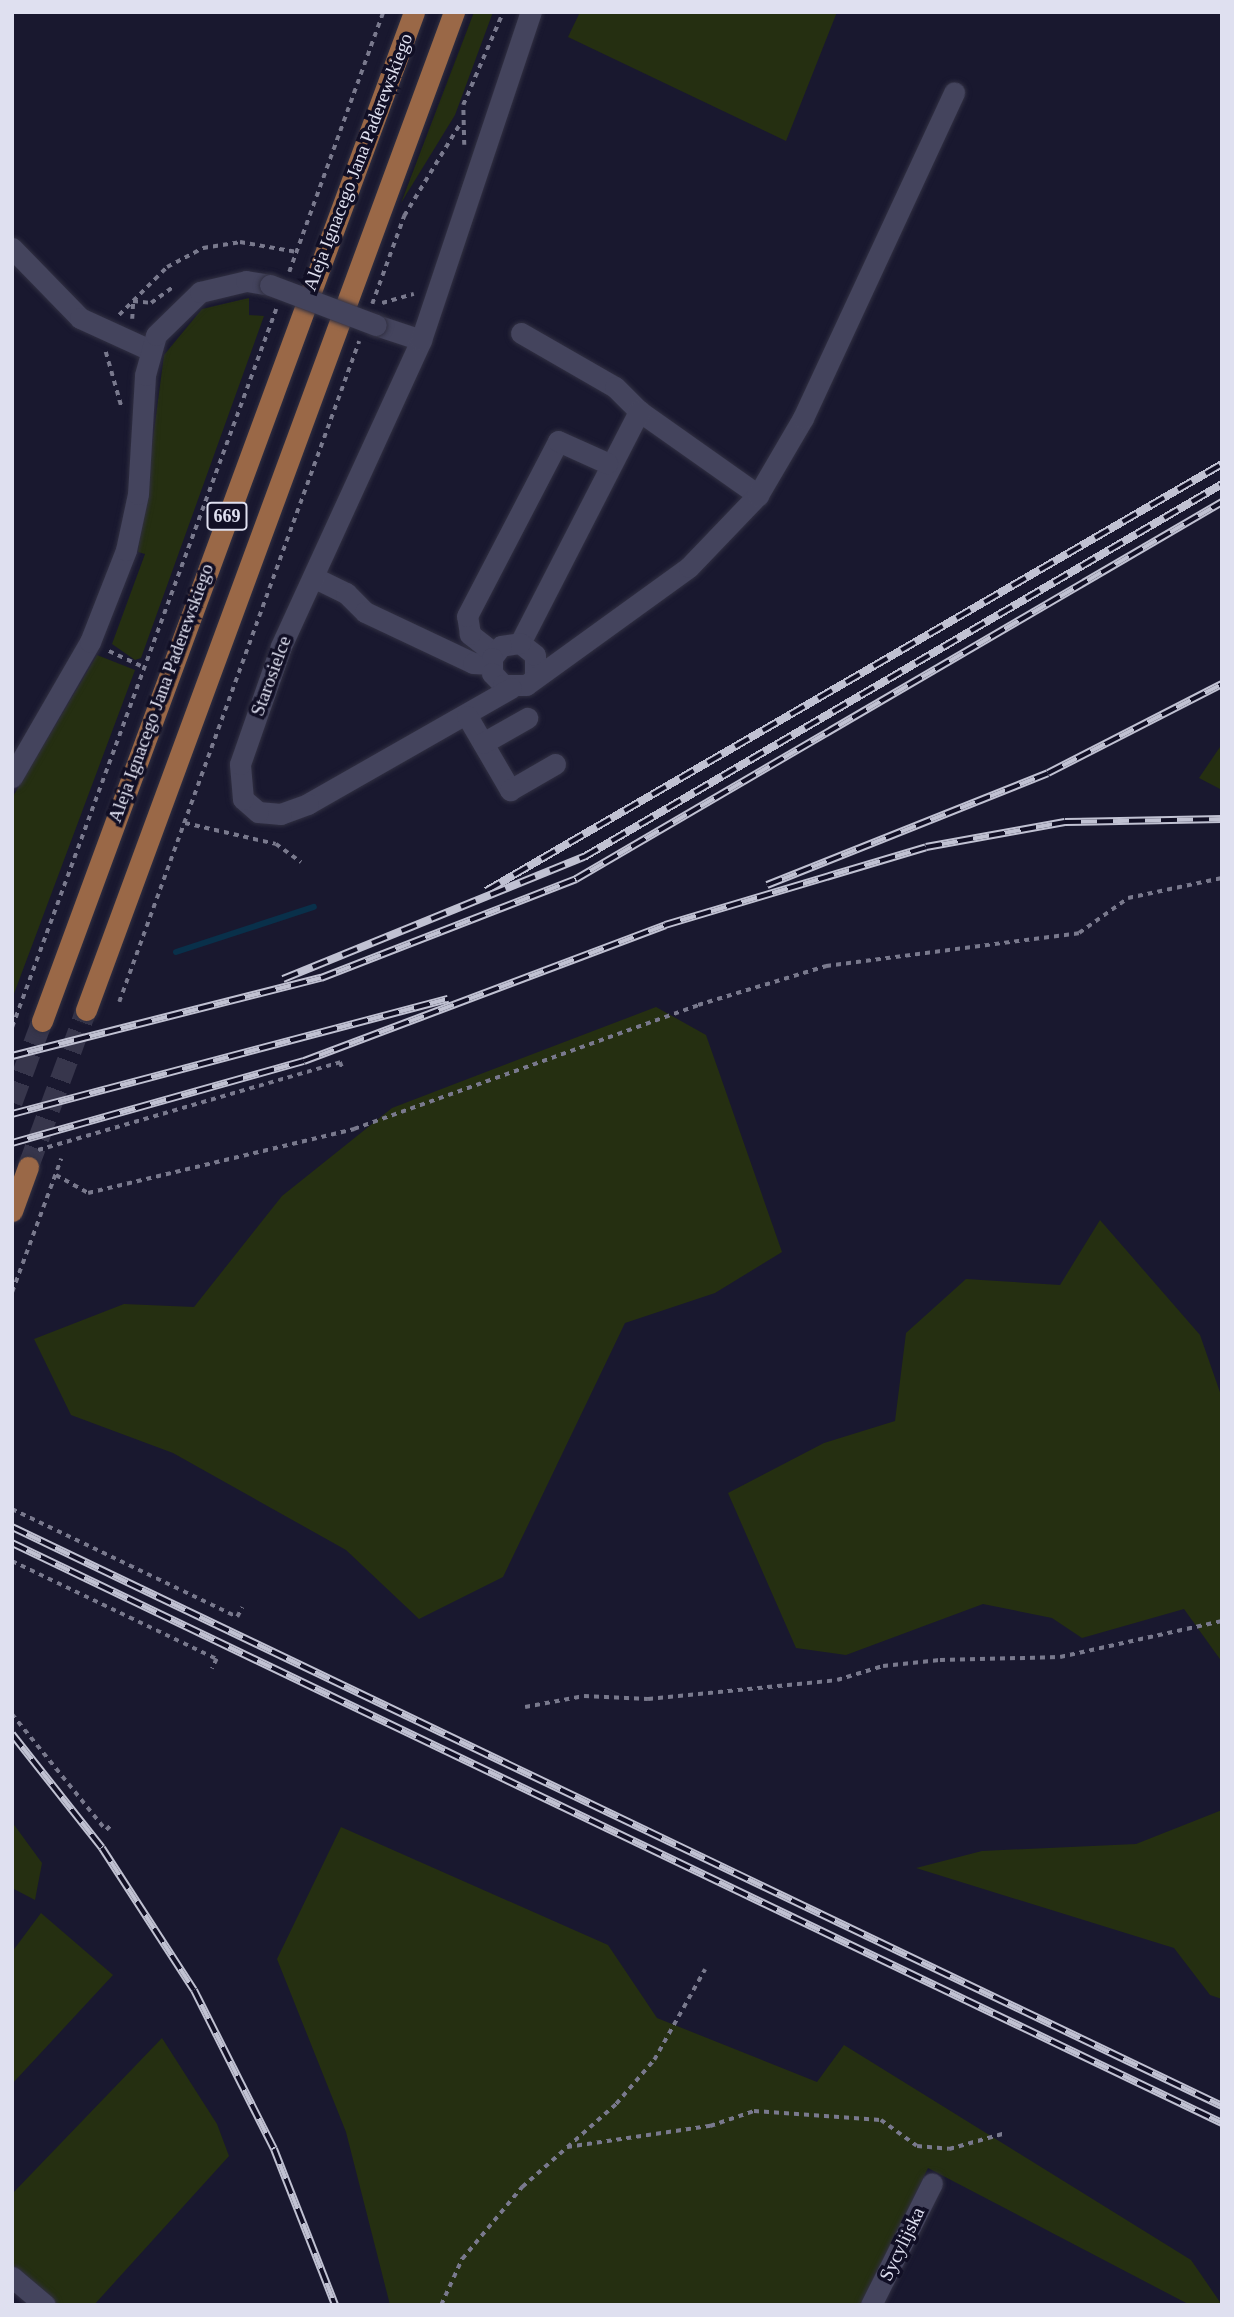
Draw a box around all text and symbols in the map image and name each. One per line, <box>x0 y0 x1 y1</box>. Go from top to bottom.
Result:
street label: Aleja Ignacego Jana Paderewskiego <box>298 30 418 294</box>
road number: 669 <box>206 502 248 530</box>
street label: Aleja Ignacego Jana Paderewskiego <box>103 560 219 826</box>
street label: Starosielce <box>246 633 296 719</box>
street label: Sycylijska <box>874 2203 930 2285</box>

